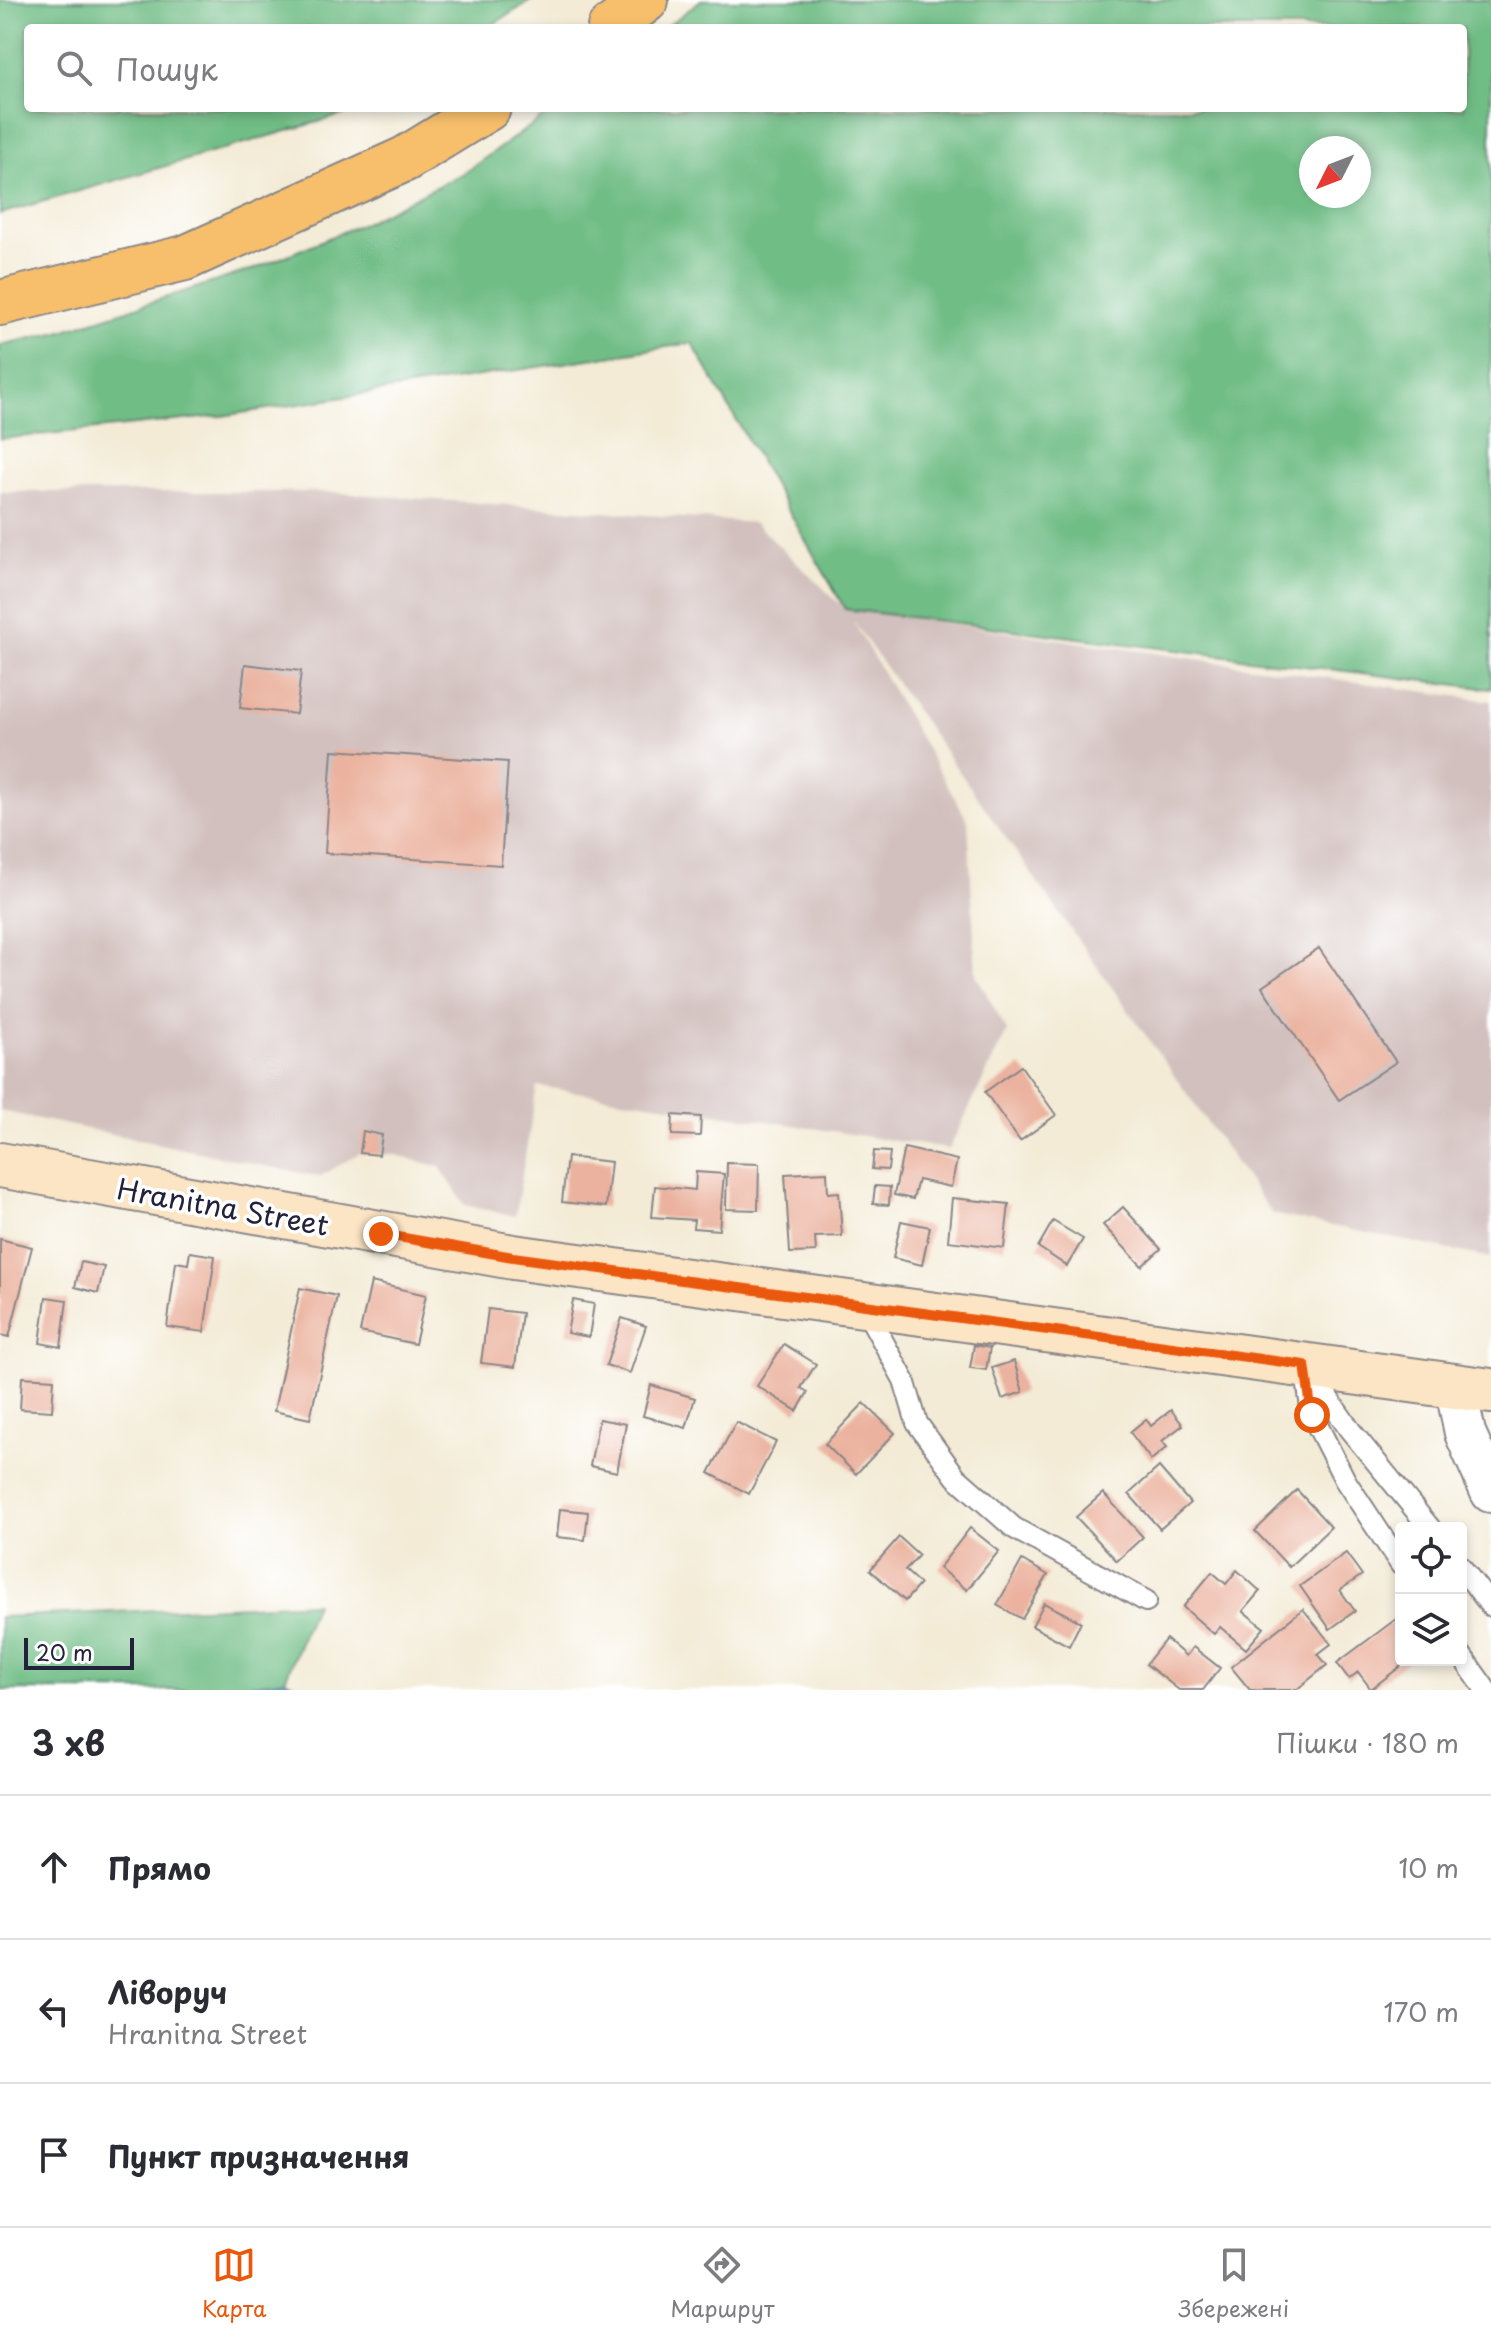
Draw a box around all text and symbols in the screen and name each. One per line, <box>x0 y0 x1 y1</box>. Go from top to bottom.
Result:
search box <box>24 24 1467 112</box>
icon: search <box>52 46 96 90</box>
text: Пошук <box>116 46 218 91</box>
north arrow <box>1299 136 1371 208</box>
street label: Hranitna Street <box>114 1166 332 1246</box>
route end <box>363 1216 399 1252</box>
route start <box>1294 1397 1330 1433</box>
map controls <box>1395 1522 1467 1666</box>
button: locate <box>1395 1522 1467 1594</box>
button: layers <box>1395 1594 1467 1666</box>
scale bar <box>24 1634 134 1670</box>
text: 20 m <box>36 1635 93 1668</box>
text: 3 хв <box>32 1716 105 1768</box>
text: Пішки · 180 m <box>1276 1723 1459 1762</box>
icon: ahead <box>32 1845 76 1889</box>
text: Прямо <box>108 1845 211 1890</box>
text: 10 m <box>1398 1848 1459 1887</box>
text: Ліворуч <box>108 1969 227 2014</box>
icon: left <box>32 1989 76 2033</box>
text: 170 m <box>1384 1992 1459 2031</box>
text: Hranitna Street <box>108 2014 307 2053</box>
icon: arrive <box>32 2133 76 2177</box>
text: Пункт призначення <box>108 2133 409 2178</box>
tab: Карта <box>202 2243 267 2324</box>
tab: Маршрут <box>670 2243 775 2324</box>
tab: Збережені <box>1178 2243 1289 2324</box>

